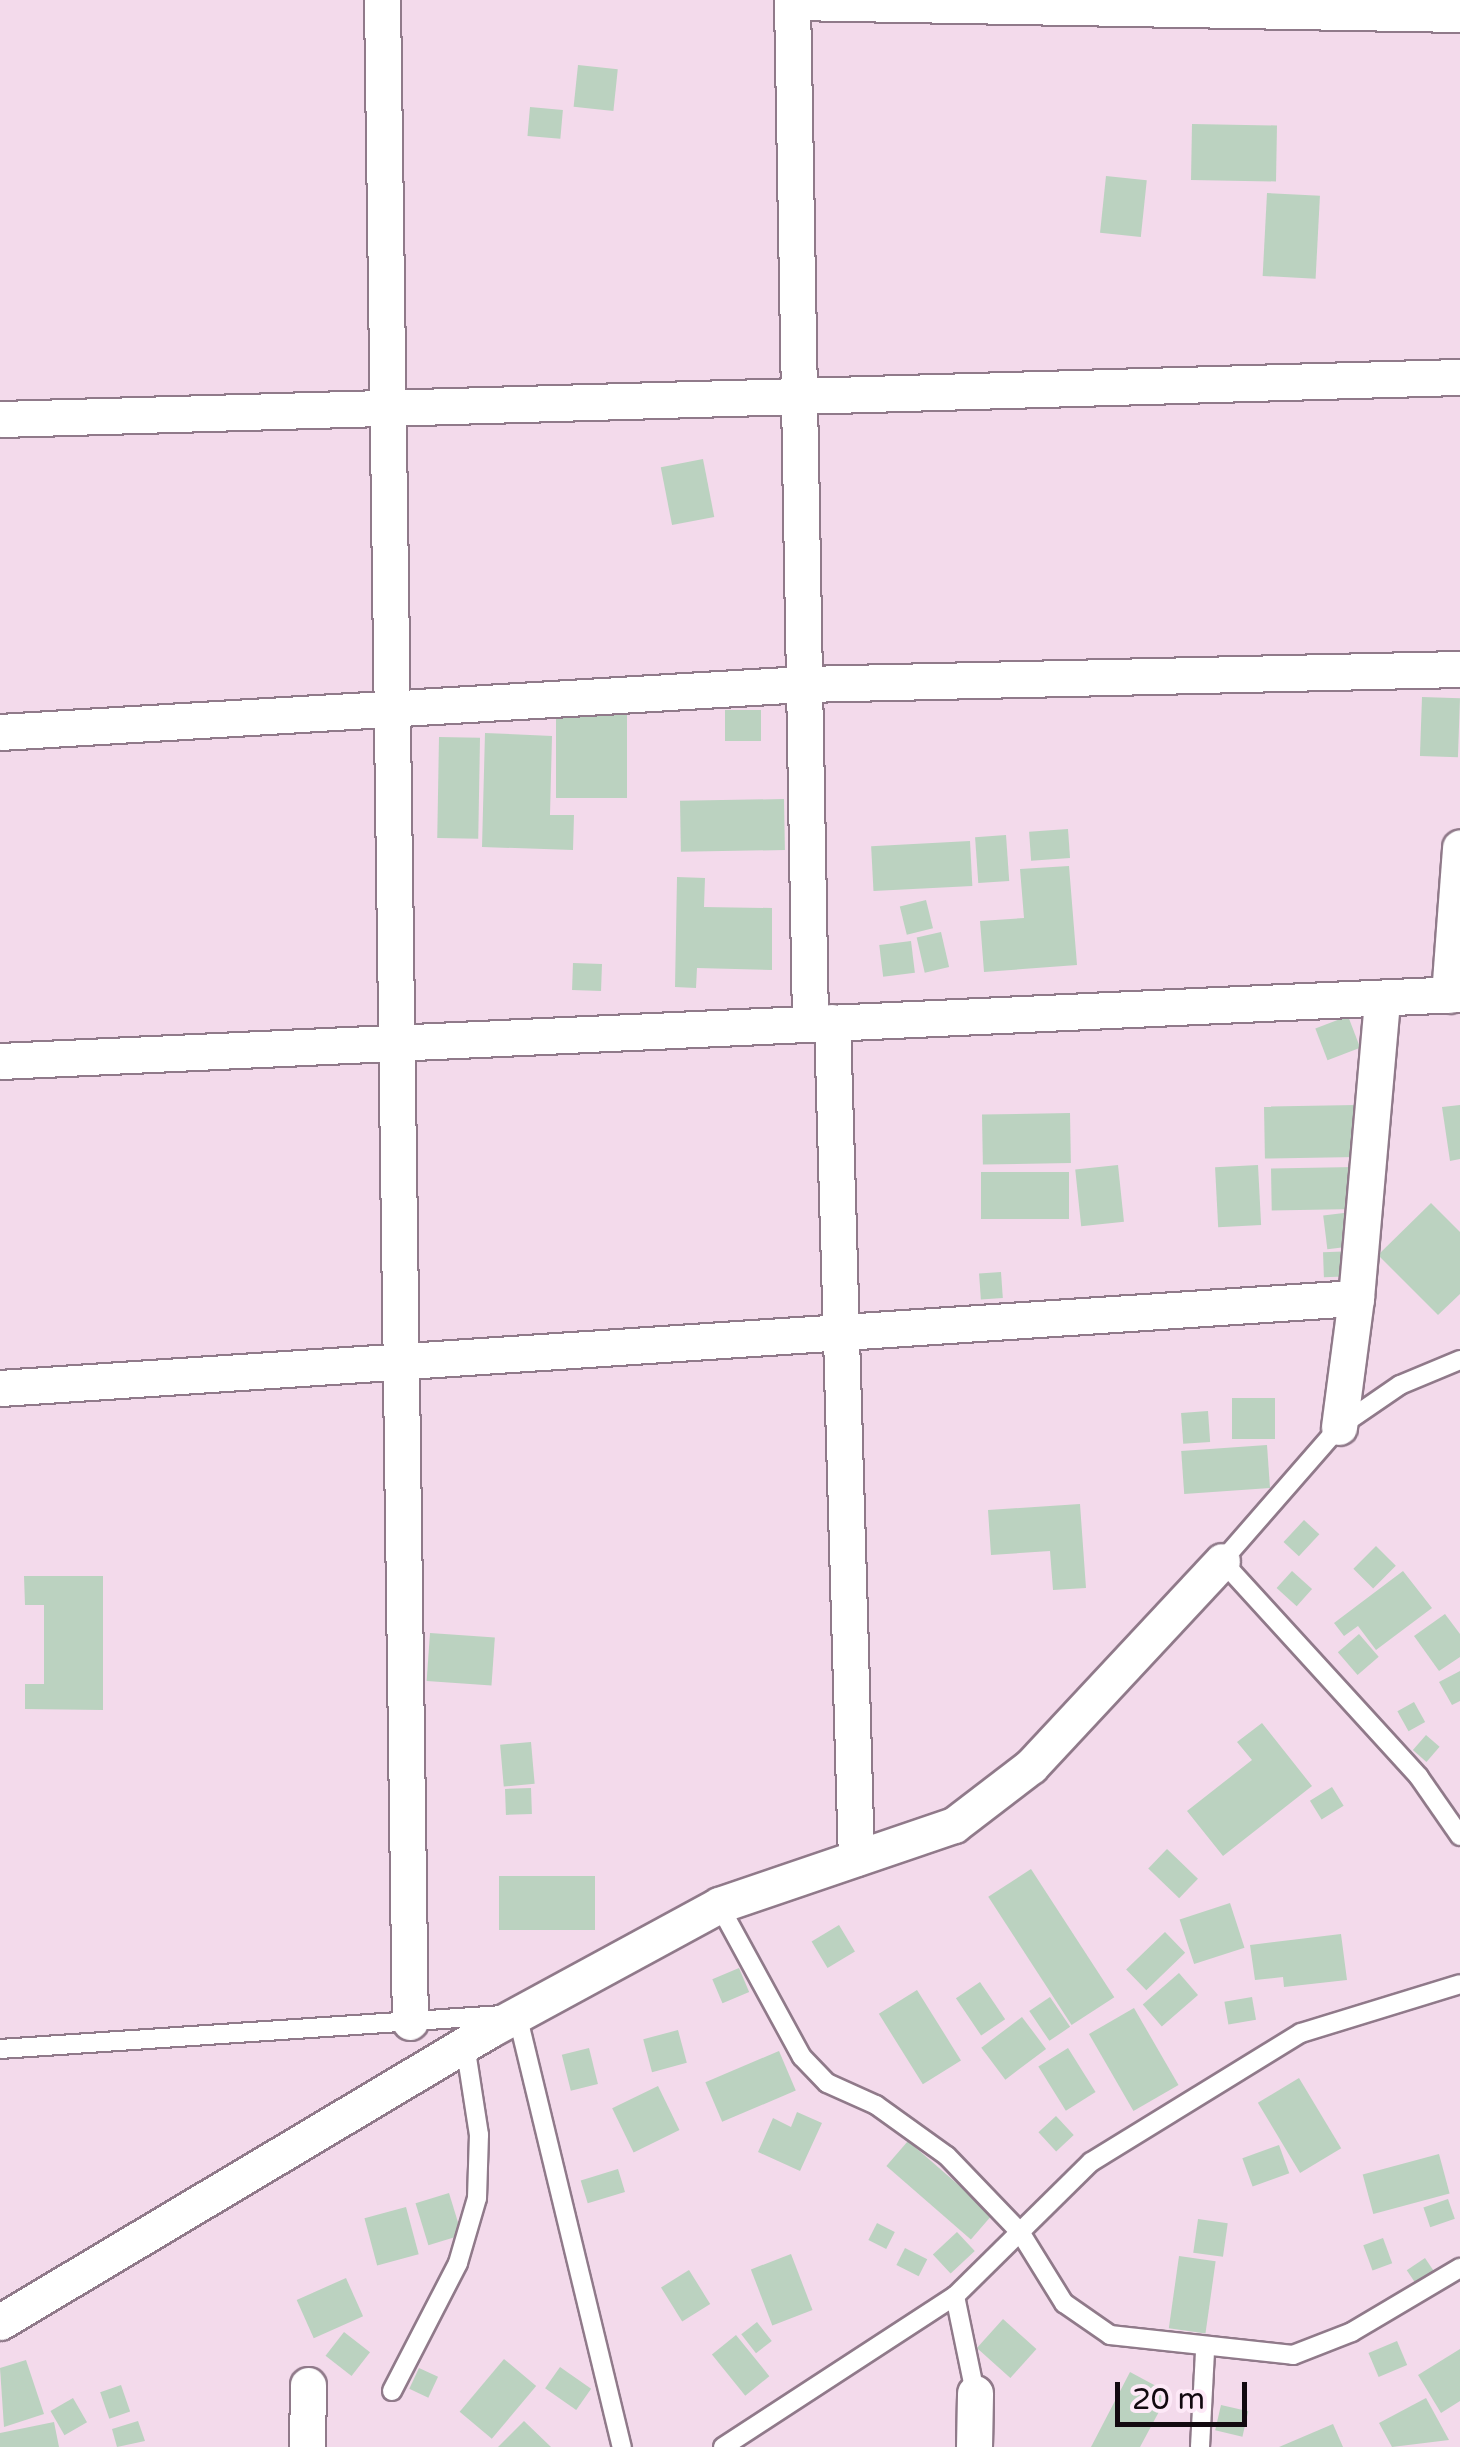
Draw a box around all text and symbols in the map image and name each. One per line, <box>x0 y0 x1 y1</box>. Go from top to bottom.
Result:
scale bar <box>1120 2362 1252 2424</box>
text: 20 m <box>1132 2381 1205 2418</box>

